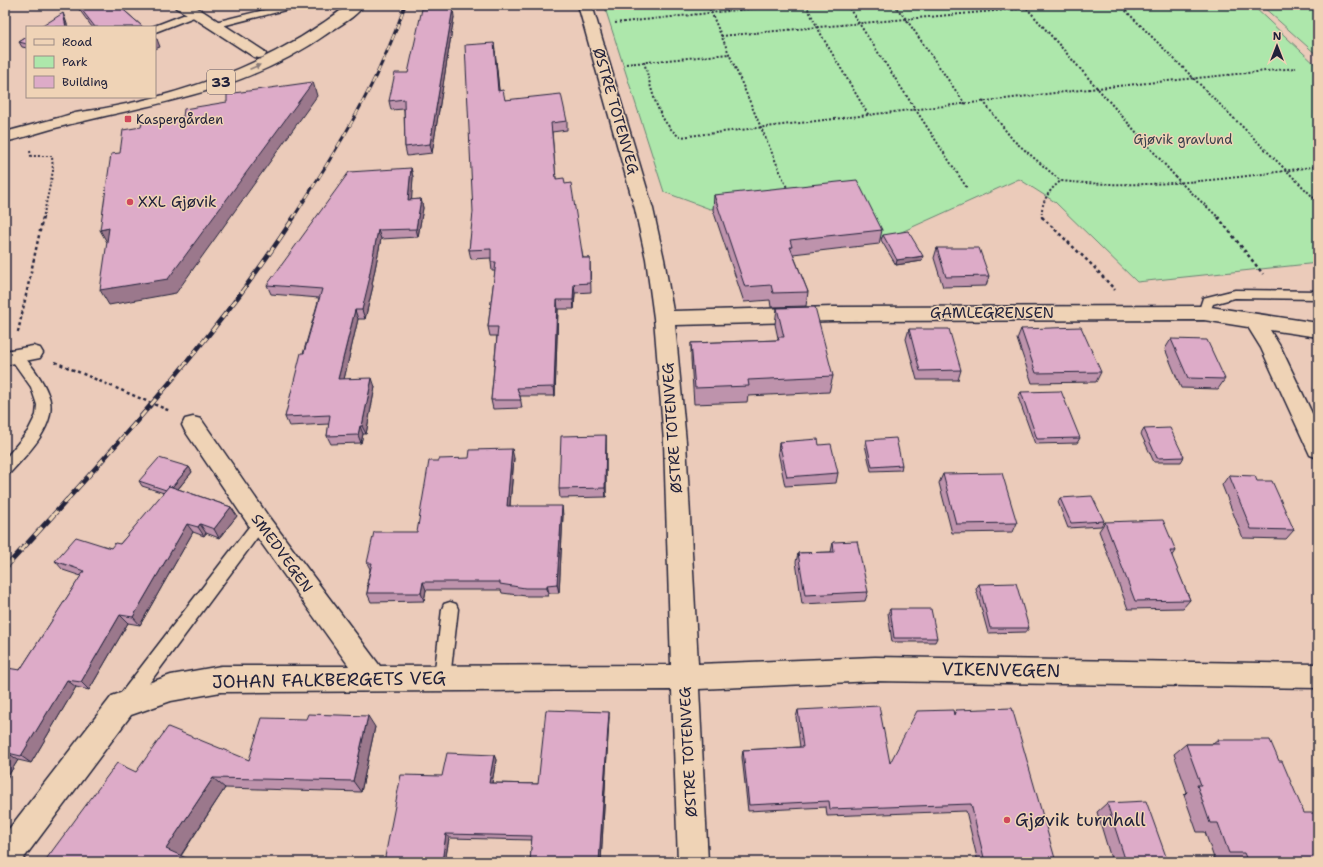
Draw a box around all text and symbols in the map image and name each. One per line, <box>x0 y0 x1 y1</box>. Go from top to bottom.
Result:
legend <box>26 26 156 98</box>
north arrow <box>1257 26 1297 66</box>
text: N <box>1273 29 1282 44</box>
text: Road <box>62 34 93 50</box>
street label: ØSTRE TOTENVEG <box>588 45 644 177</box>
text: Park <box>62 54 88 70</box>
one-way arrow <box>249 64 261 70</box>
road number: 33 <box>207 70 235 94</box>
text: Building <box>62 74 108 90</box>
place label: Kaspergården <box>136 111 223 128</box>
marker: Kaspergården <box>123 114 133 124</box>
park label: Gjøvik gravlund <box>1133 131 1233 148</box>
place label: XXL Gjøvik <box>138 192 217 212</box>
marker: XXL Gjøvik <box>125 197 135 207</box>
street label: GAMLEGRENSEN <box>930 303 1054 323</box>
street label: ØSTRE TOTENVEG <box>657 362 687 494</box>
street label: SMEDVEGEN <box>247 510 317 596</box>
street label: VIKENVEGEN <box>941 657 1061 683</box>
street label: JOHAN FALKBERGETS VEG <box>212 666 447 694</box>
street label: ØSTRE TOTENVEG <box>675 686 701 818</box>
place label: Gjøvik turnhall <box>1015 808 1146 832</box>
marker: Gjøvik turnhall <box>1002 815 1012 825</box>

